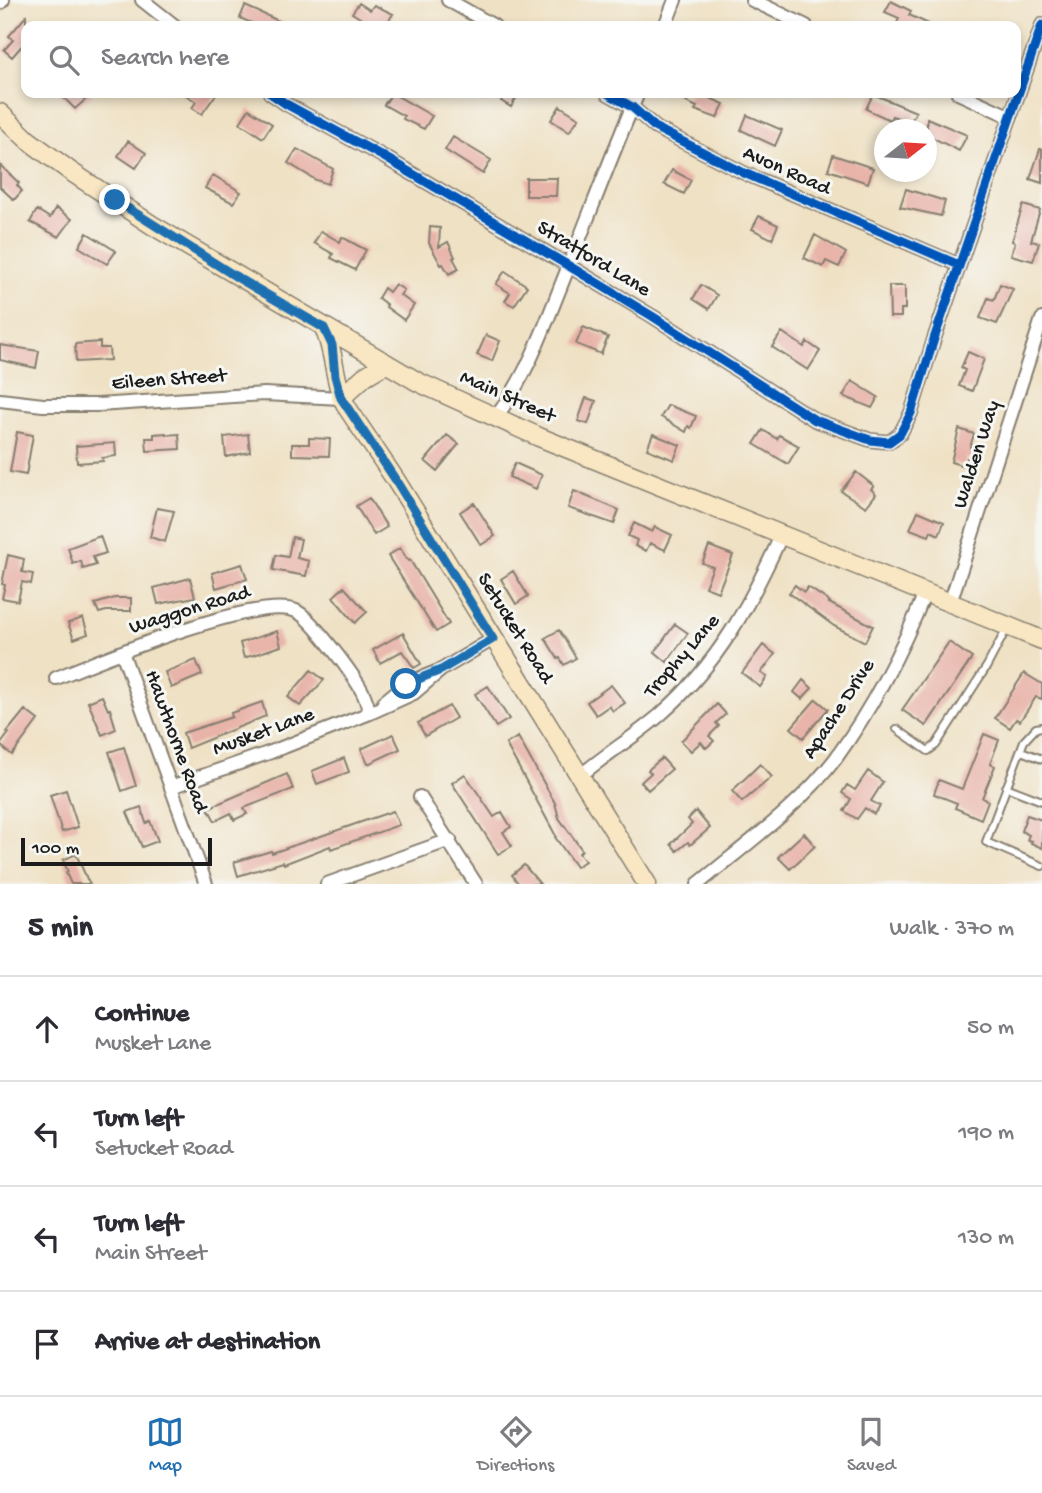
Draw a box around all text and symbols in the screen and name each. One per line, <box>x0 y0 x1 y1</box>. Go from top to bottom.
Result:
search box <box>21 21 1021 98</box>
icon: search <box>45 41 83 79</box>
text: Search here <box>101 44 229 75</box>
north arrow <box>874 119 937 182</box>
street label: Avon Road <box>738 142 835 203</box>
route end <box>99 184 130 215</box>
street label: Stratford Lane <box>532 216 655 304</box>
street label: Eileen Street <box>111 364 230 397</box>
street label: Main Street <box>455 366 561 431</box>
street label: Walden Way <box>949 398 1007 512</box>
street label: Setucket Road <box>470 569 559 690</box>
street label: Waggon Road <box>127 580 255 641</box>
street label: Trophy Lane <box>639 609 727 705</box>
street label: Apache Drive <box>798 654 882 765</box>
street label: Hawthorne Road <box>138 667 213 818</box>
route start <box>390 668 421 699</box>
street label: Musket Lane <box>210 703 319 763</box>
scale bar <box>21 835 212 867</box>
text: 100 m <box>32 838 79 861</box>
text: 5 min <box>28 912 93 947</box>
text: Walk · 370 m <box>890 916 1014 943</box>
text: Continue <box>95 1000 189 1031</box>
icon: ahead <box>28 1010 66 1048</box>
text: 50 m <box>967 1015 1014 1042</box>
text: Musket Lane <box>95 1031 211 1058</box>
text: Turn left <box>95 1105 183 1136</box>
icon: left <box>28 1115 66 1153</box>
text: 190 m <box>958 1120 1014 1147</box>
text: Setucket Road <box>95 1136 233 1163</box>
text: Turn left <box>95 1210 183 1241</box>
icon: left <box>28 1220 66 1258</box>
text: 130 m <box>958 1225 1014 1252</box>
text: Main Street <box>95 1241 206 1268</box>
icon: arrive <box>28 1325 66 1363</box>
text: Arrive at destination <box>95 1328 320 1359</box>
tab: Map <box>146 1413 184 1478</box>
tab: Directions <box>477 1413 554 1478</box>
tab: Saved <box>847 1413 896 1478</box>

